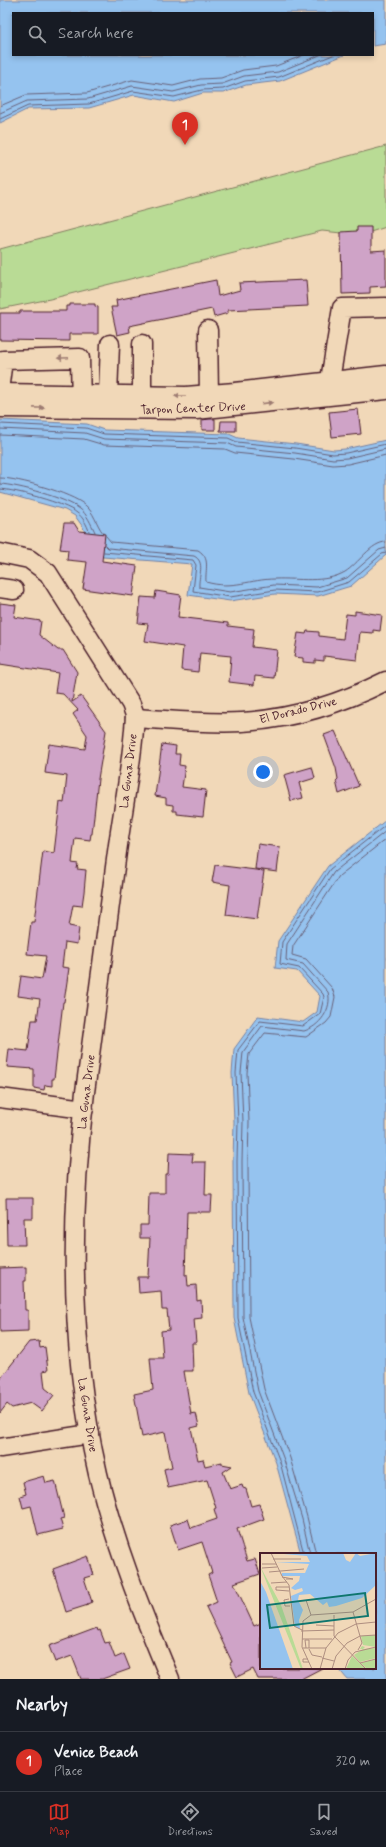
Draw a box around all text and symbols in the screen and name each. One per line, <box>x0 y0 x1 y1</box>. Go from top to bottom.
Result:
search box <box>12 12 374 56</box>
icon: search <box>26 23 48 45</box>
text: Search here <box>58 24 134 44</box>
pin: 1 <box>172 112 198 145</box>
one-way arrow <box>56 355 69 361</box>
one-way arrow <box>173 393 186 399</box>
street label: Tarpon Center Drive <box>140 399 246 419</box>
one-way arrow <box>261 400 273 406</box>
one-way arrow <box>33 405 46 411</box>
street label: El Dorado Drive <box>258 694 339 728</box>
street label: La Guna Drive <box>116 733 142 809</box>
your location <box>253 762 273 782</box>
street label: La Guna Drive <box>74 1054 100 1130</box>
street label: La Guna Drive <box>73 1377 101 1453</box>
inset map <box>260 1553 376 1669</box>
text: Nearby <box>16 1694 68 1716</box>
text: Venice Beach <box>54 1743 138 1763</box>
text: 1 <box>26 1753 32 1770</box>
text: 320 m <box>336 1753 370 1770</box>
text: Place <box>54 1763 83 1780</box>
tab: Map <box>48 1801 70 1839</box>
tab: Directions <box>167 1801 213 1839</box>
tab: Saved <box>310 1801 337 1839</box>

